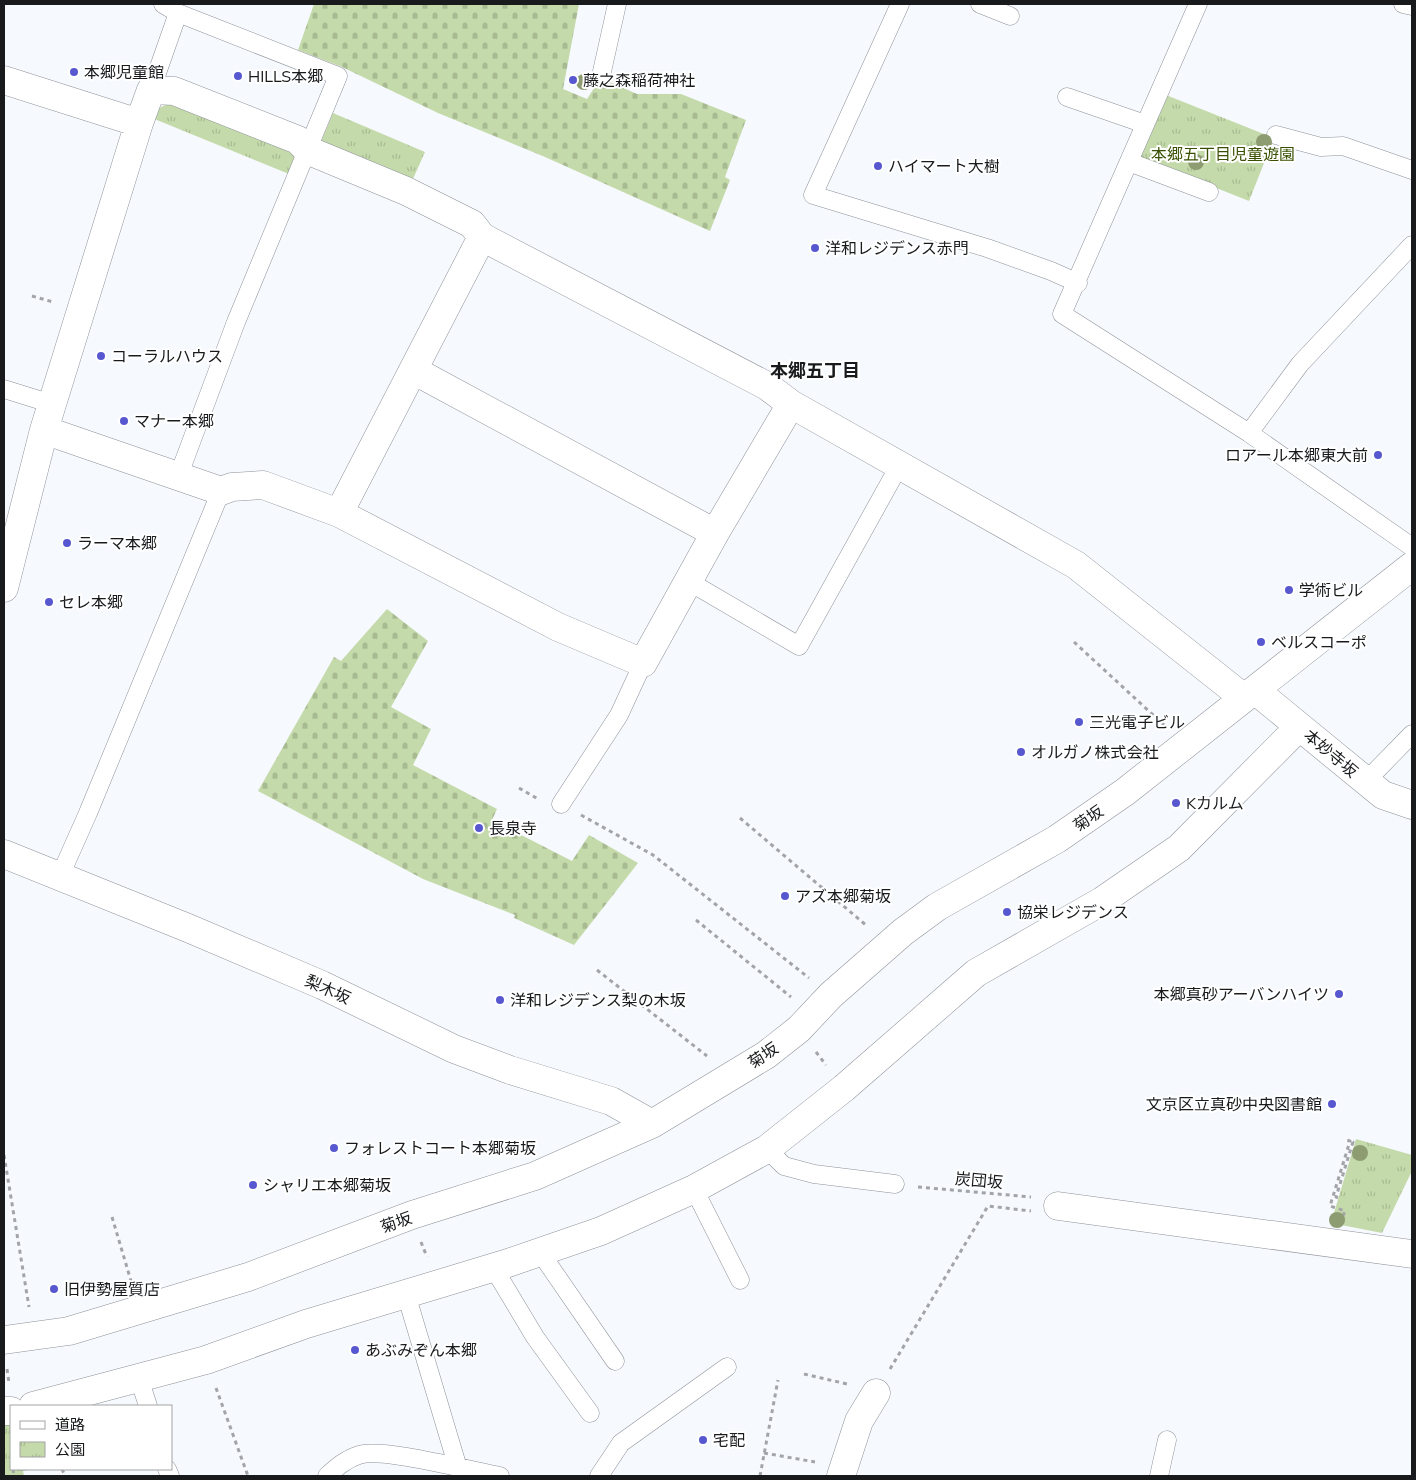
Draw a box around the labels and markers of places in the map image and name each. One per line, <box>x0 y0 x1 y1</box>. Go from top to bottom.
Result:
place label: 本郷児童館 <box>84 62 164 84</box>
marker: 本郷児童館 <box>68 66 80 78</box>
place label: HILLS本郷 <box>248 66 323 88</box>
marker: HILLS本郷 <box>232 70 244 82</box>
place label: 藤之森稲荷神社 <box>583 70 695 92</box>
marker: 藤之森稲荷神社 <box>567 74 579 86</box>
place label: ハイマート大樹 <box>888 156 1000 178</box>
marker: ハイマート大樹 <box>872 160 884 172</box>
place label: 洋和レジデンス赤門 <box>825 238 969 260</box>
marker: 洋和レジデンス赤門 <box>809 242 821 254</box>
place label: コーラルハウス <box>111 346 223 368</box>
marker: コーラルハウス <box>95 350 107 362</box>
place label: マナー本郷 <box>134 411 214 433</box>
marker: マナー本郷 <box>118 415 130 427</box>
place label: ロアール本郷東大前 <box>1225 445 1368 467</box>
marker: ロアール本郷東大前 <box>1372 449 1384 461</box>
place label: ラーマ本郷 <box>77 533 157 555</box>
marker: ラーマ本郷 <box>61 537 73 549</box>
place label: 学術ビル <box>1299 580 1363 602</box>
marker: 学術ビル <box>1283 584 1295 596</box>
place label: セレ本郷 <box>59 592 123 614</box>
marker: セレ本郷 <box>43 596 55 608</box>
place label: ベルスコーポ <box>1271 632 1367 654</box>
marker: ベルスコーポ <box>1255 636 1267 648</box>
place label: 三光電子ビル <box>1089 712 1185 734</box>
marker: 三光電子ビル <box>1073 716 1085 728</box>
place label: オルガノ株式会社 <box>1031 742 1159 764</box>
marker: オルガノ株式会社 <box>1015 746 1027 758</box>
place label: Kカルム <box>1186 793 1244 815</box>
marker: Kカルム <box>1170 797 1182 809</box>
place label: 長泉寺 <box>489 818 537 840</box>
marker: 長泉寺 <box>473 822 485 834</box>
place label: アズ本郷菊坂 <box>795 886 891 908</box>
marker: アズ本郷菊坂 <box>779 890 791 902</box>
place label: 協栄レジデンス <box>1017 902 1129 924</box>
marker: 協栄レジデンス <box>1001 906 1013 918</box>
place label: 本郷真砂アーバンハイツ <box>1154 984 1329 1006</box>
marker: 本郷真砂アーバンハイツ <box>1333 988 1345 1000</box>
place label: 洋和レジデンス梨の木坂 <box>510 990 686 1012</box>
marker: 洋和レジデンス梨の木坂 <box>494 994 506 1006</box>
place label: 文京区立真砂中央図書館 <box>1146 1094 1322 1116</box>
marker: 文京区立真砂中央図書館 <box>1326 1098 1338 1110</box>
place label: フォレストコート本郷菊坂 <box>344 1138 536 1160</box>
marker: フォレストコート本郷菊坂 <box>328 1142 340 1154</box>
place label: シャリエ本郷菊坂 <box>263 1175 391 1197</box>
marker: シャリエ本郷菊坂 <box>247 1179 259 1191</box>
place label: 旧伊勢屋質店 <box>64 1279 160 1301</box>
marker: 旧伊勢屋質店 <box>48 1283 60 1295</box>
place label: あぶみぞん本郷 <box>365 1340 477 1362</box>
marker: あぶみぞん本郷 <box>349 1344 361 1356</box>
place label: 宅配 <box>713 1430 745 1452</box>
marker: 宅配 <box>697 1434 709 1446</box>

